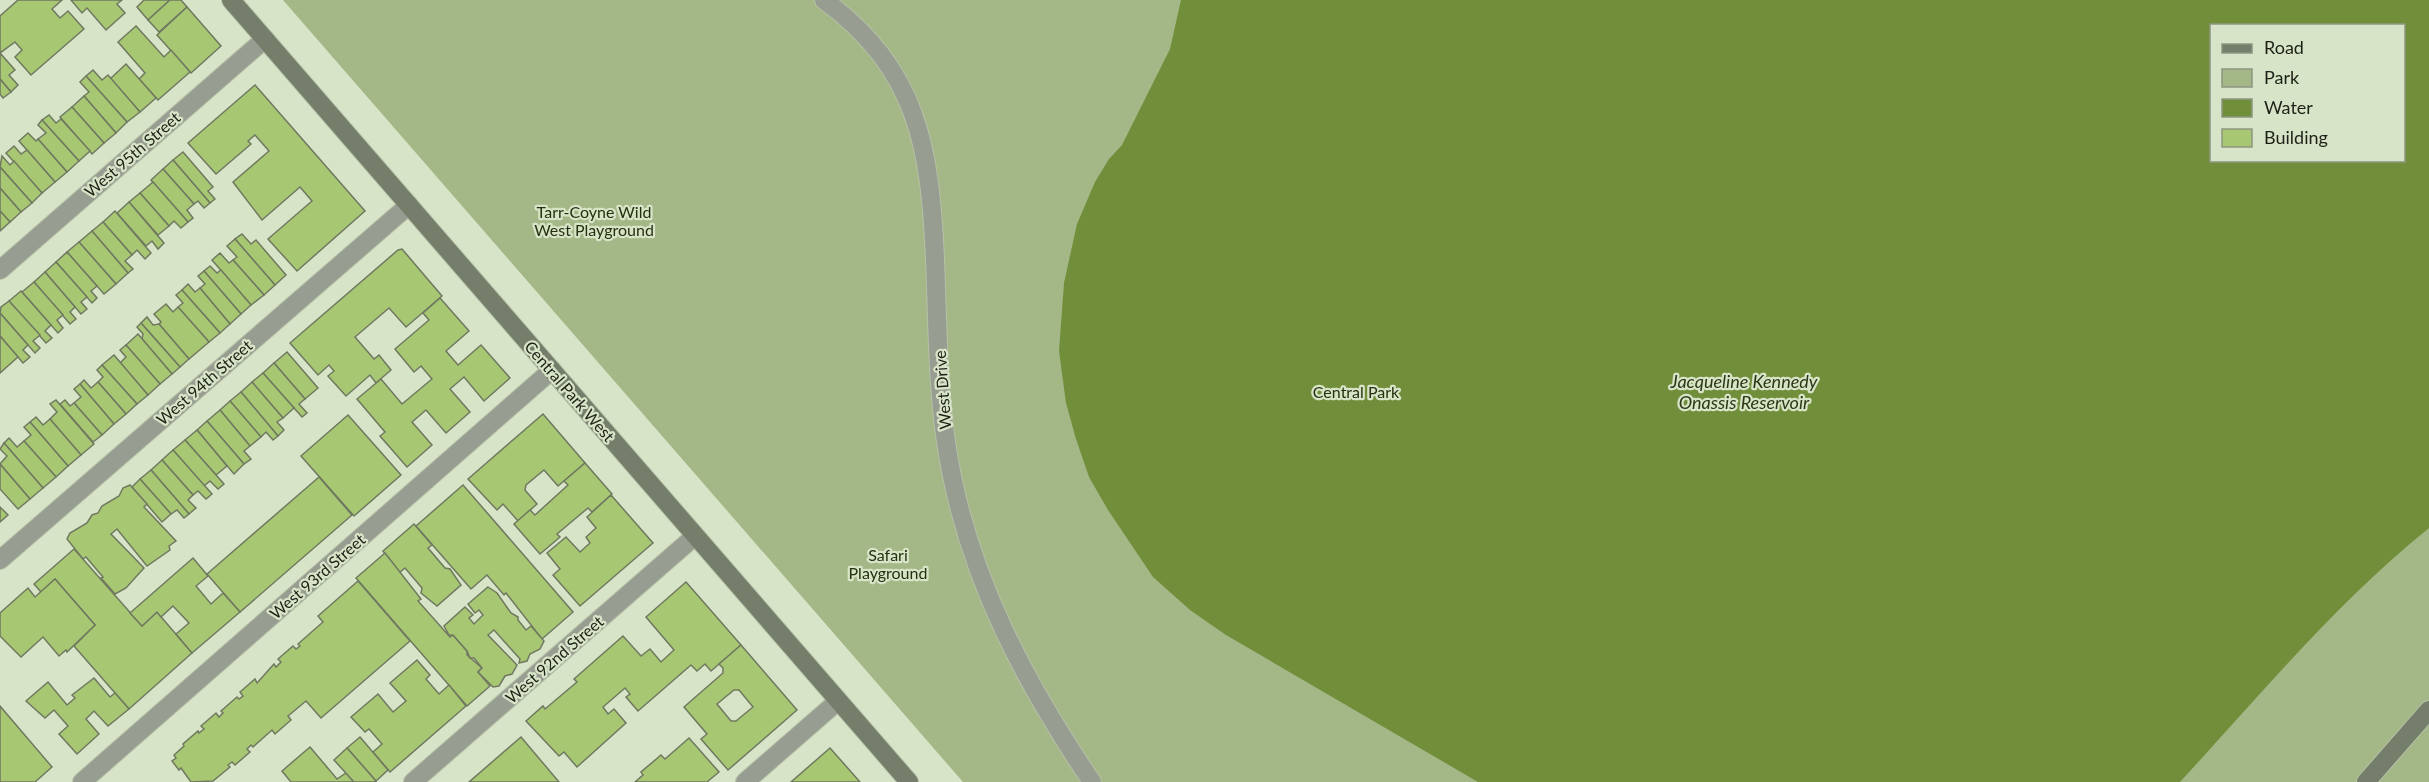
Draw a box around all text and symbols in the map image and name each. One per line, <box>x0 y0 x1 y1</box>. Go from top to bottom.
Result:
legend <box>2210 24 2405 162</box>
text: Road <box>2264 36 2304 58</box>
text: Park <box>2264 66 2300 88</box>
text: Water <box>2264 96 2313 118</box>
street label: West 95th Street <box>80 107 184 201</box>
text: Building <box>2264 126 2328 148</box>
park label: Tarr-Coyne Wild West Playground <box>534 202 654 239</box>
street label: West 94th Street <box>152 335 256 429</box>
street label: Central Park West <box>521 337 619 445</box>
street label: West Drive <box>930 350 954 430</box>
water label: Jacqueline Kennedy Onassis Reservoir <box>1670 370 1818 413</box>
park label: Central Park <box>1313 382 1400 401</box>
street label: West 93rd Street <box>265 529 369 623</box>
park label: Safari Playground <box>849 545 927 582</box>
street label: West 92nd Street <box>501 611 607 707</box>

